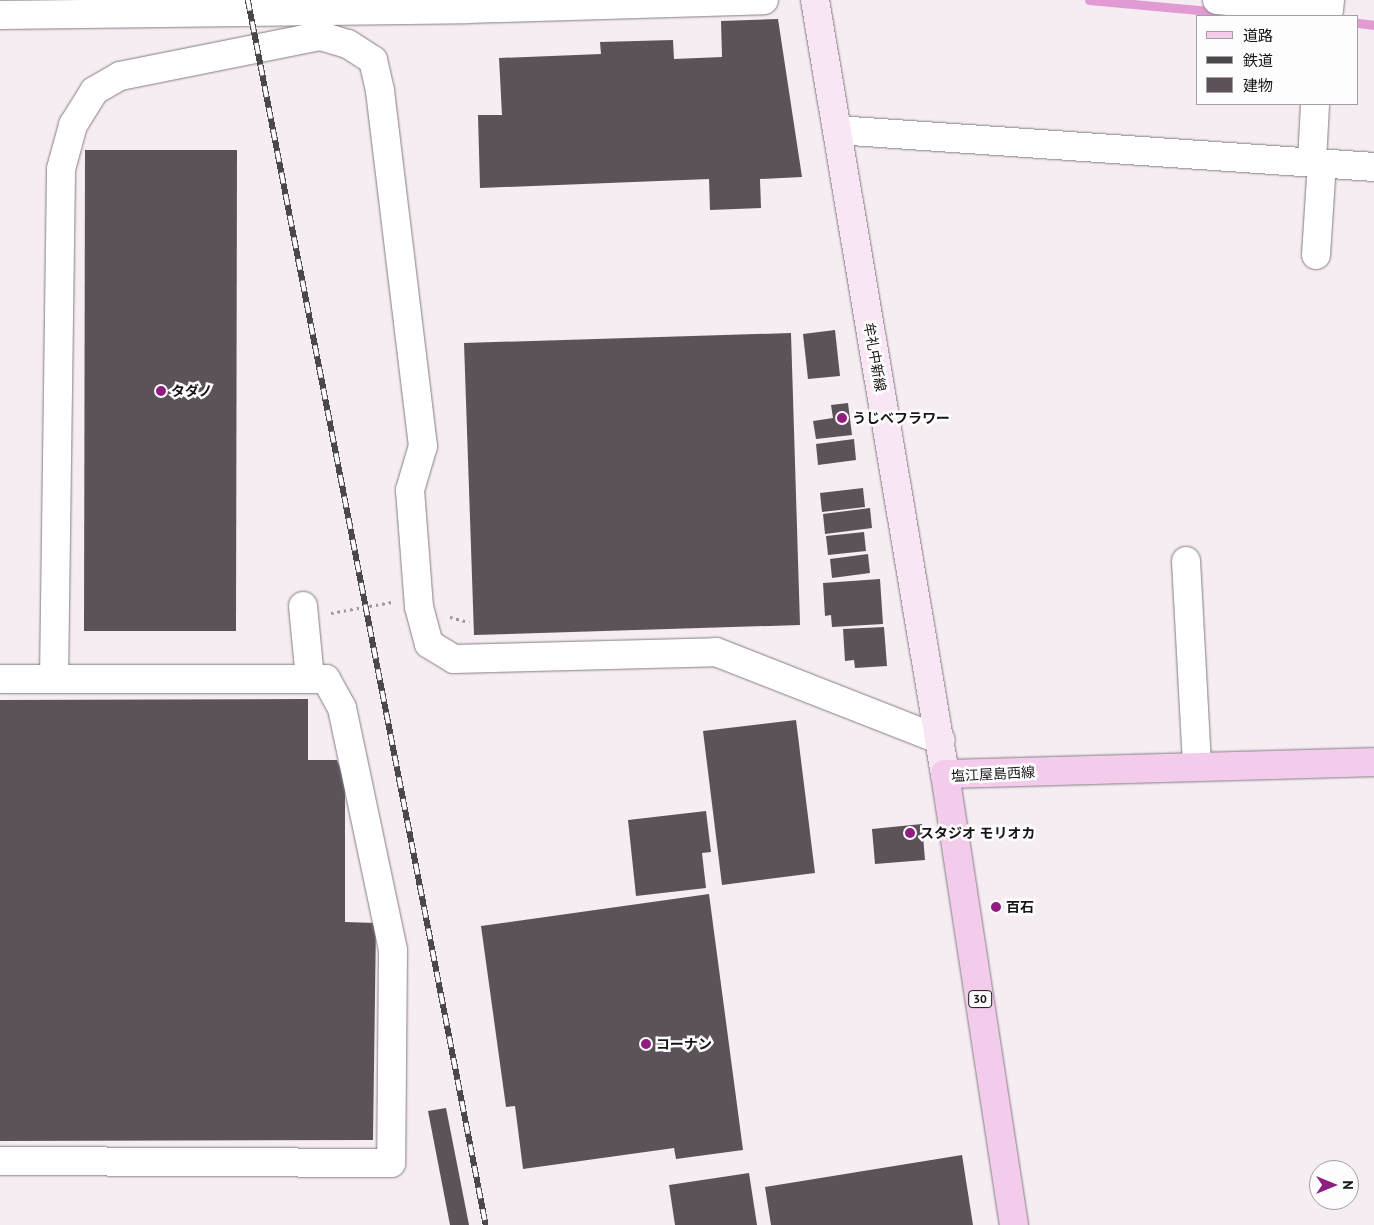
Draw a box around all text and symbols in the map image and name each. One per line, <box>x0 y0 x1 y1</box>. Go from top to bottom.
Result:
legend <box>1196 15 1359 105</box>
text: 道路 <box>1243 26 1273 45</box>
text: 鉄道 <box>1243 51 1273 70</box>
text: 建物 <box>1243 76 1273 95</box>
street label: 牟礼中新線 <box>861 321 889 393</box>
place label: タダノ <box>171 383 213 399</box>
marker: タダノ <box>155 385 167 397</box>
place label: うじべフラワー <box>852 410 950 426</box>
marker: うじべフラワー <box>836 412 848 424</box>
street label: 塩江屋島西線 <box>951 763 1035 785</box>
place label: スタジオ モリオカ <box>920 825 1036 841</box>
marker: スタジオ モリオカ <box>904 827 916 839</box>
place label: 百石 <box>1006 899 1034 915</box>
marker: 百石 <box>990 901 1002 913</box>
road number: 30 <box>968 990 992 1009</box>
place label: コーナン <box>656 1036 712 1052</box>
marker: コーナン <box>640 1038 652 1050</box>
north arrow <box>1309 1160 1359 1210</box>
text: N <box>1339 1180 1357 1190</box>

